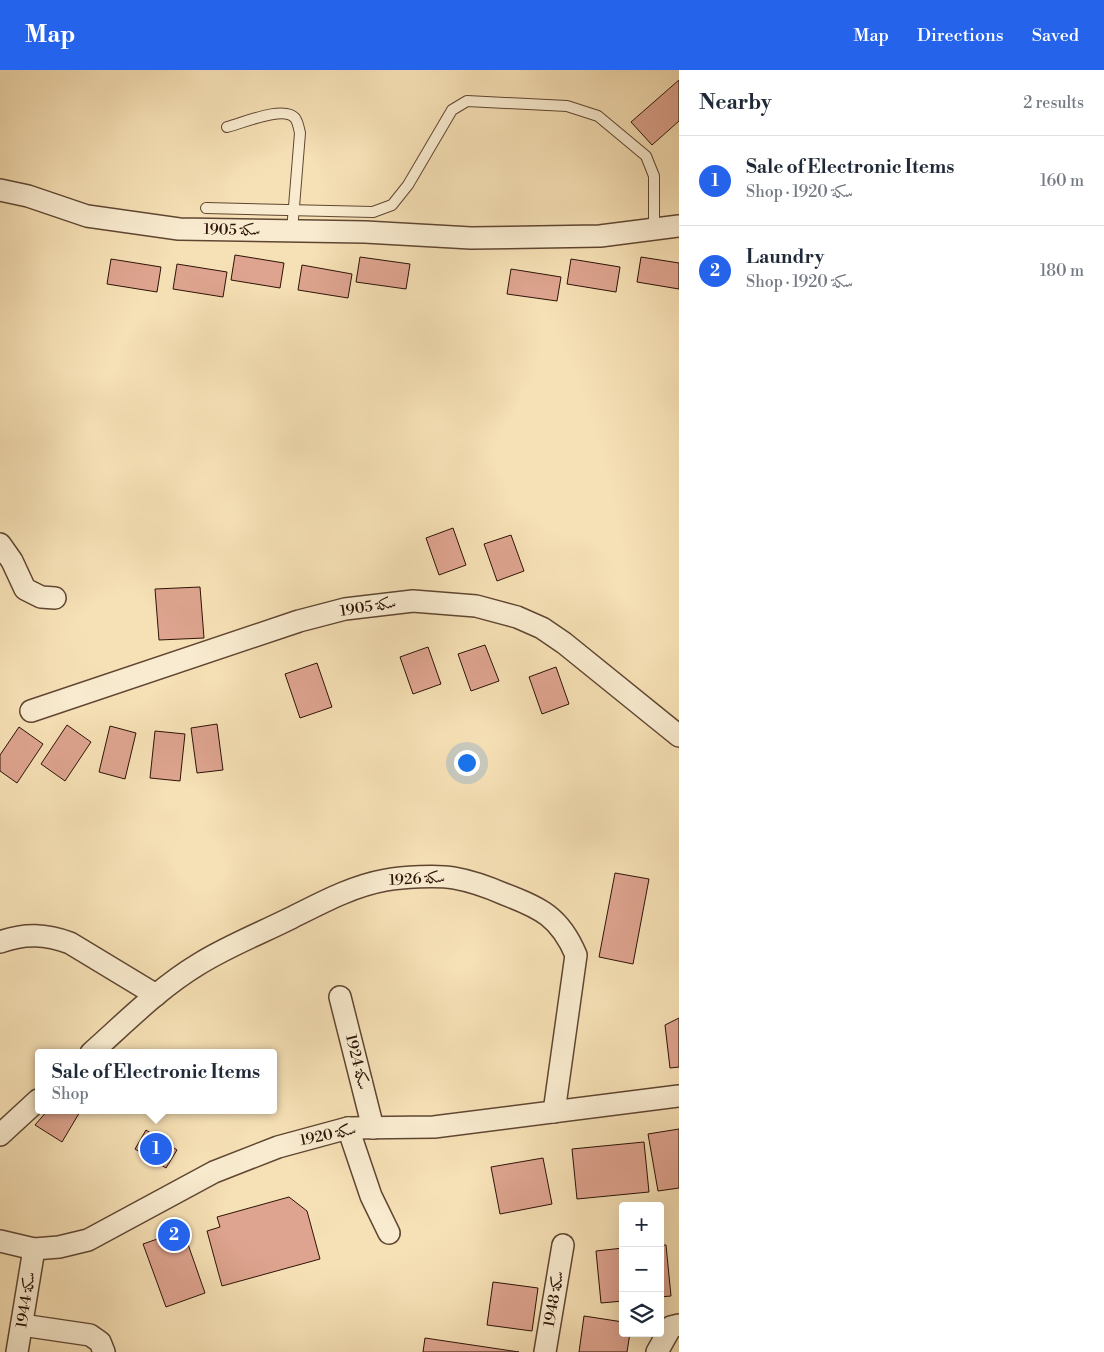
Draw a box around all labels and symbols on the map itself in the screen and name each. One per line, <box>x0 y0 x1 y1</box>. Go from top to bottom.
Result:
street label: سكة 1905 <box>203 220 261 240</box>
street label: سكة 1905 <box>338 593 398 621</box>
your location <box>454 750 480 776</box>
street label: سكة 1926 <box>388 868 446 890</box>
street label: سكة 1924 <box>341 1032 373 1092</box>
street label: سكة 1920 <box>298 1120 358 1150</box>
pin: 1 <box>140 1130 172 1168</box>
pin: 2 <box>158 1216 190 1254</box>
street label: سكة 1948 <box>540 1269 568 1329</box>
street label: سكة 1944 <box>12 1271 40 1329</box>

